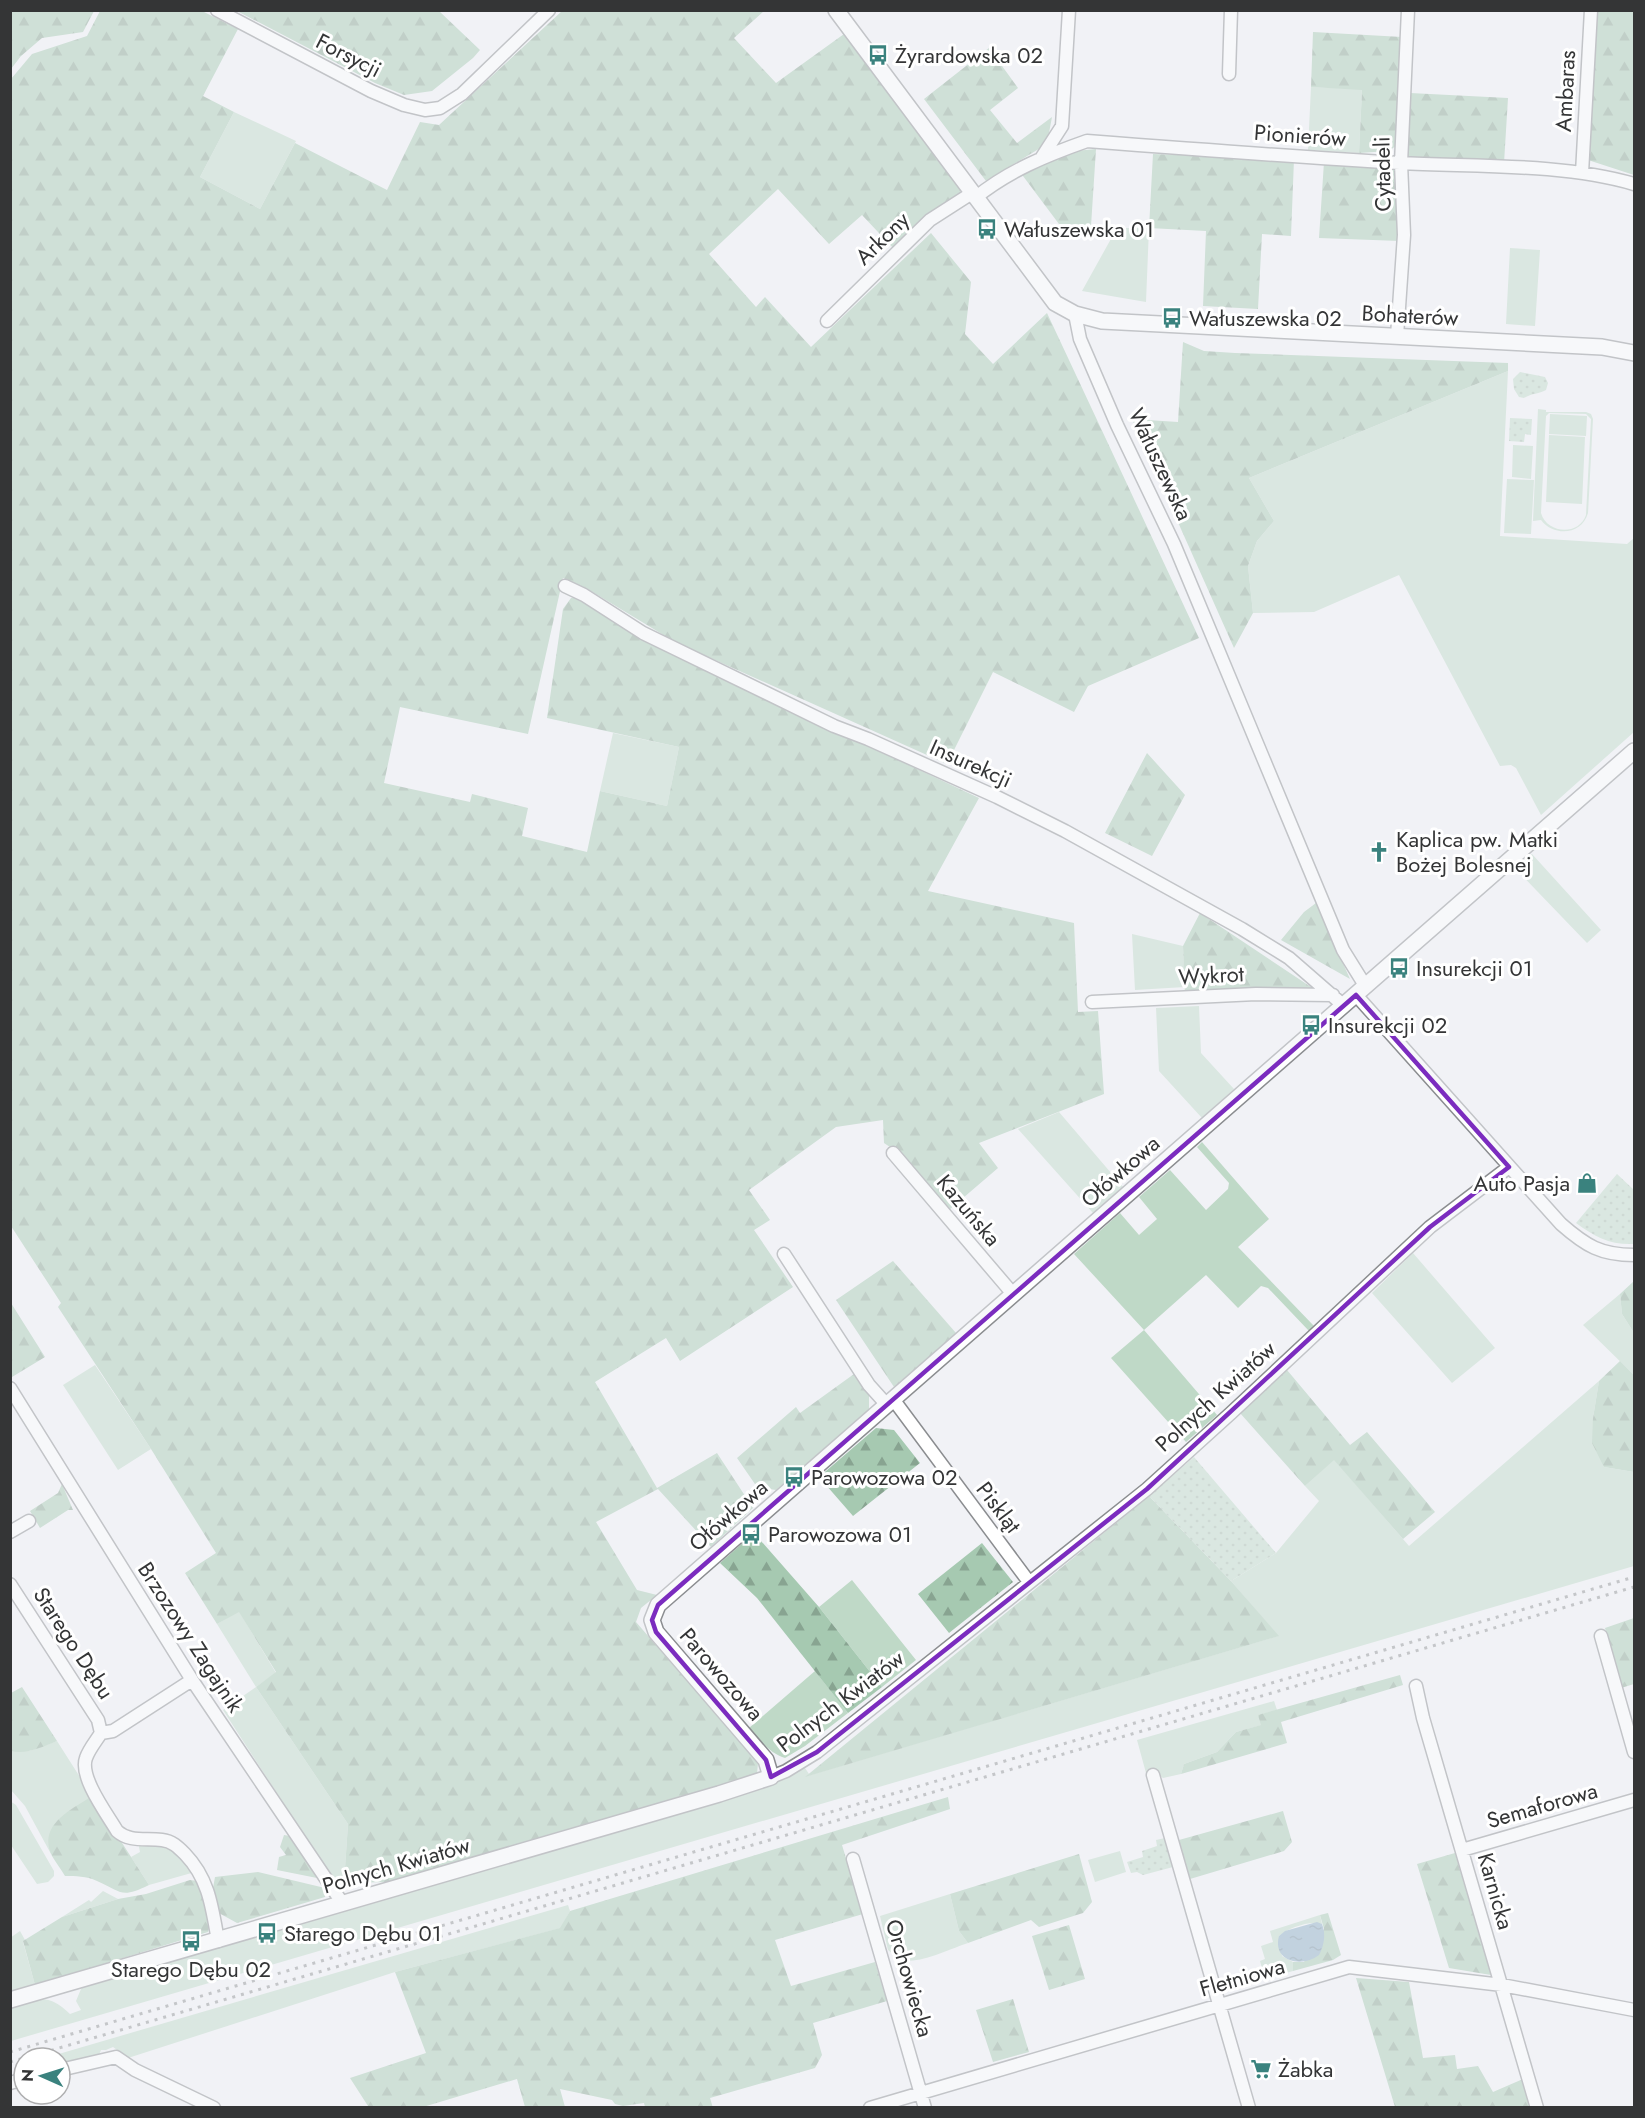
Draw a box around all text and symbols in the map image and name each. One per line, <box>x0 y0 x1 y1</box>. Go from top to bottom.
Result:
street label: Forsycji <box>311 25 387 85</box>
place label: Żyrardowska 02 <box>895 39 1043 71</box>
bus stop icon: Żyrardowska 02 <box>866 43 890 67</box>
street label: Ambaras <box>1547 49 1583 133</box>
street label: Pionierów <box>1253 116 1347 154</box>
street label: Cytadeli <box>1365 136 1399 212</box>
street label: Arkony <box>848 204 917 272</box>
place label: Wałuszewska 01 <box>1004 213 1154 245</box>
bus stop icon: Wałuszewska 01 <box>975 217 999 241</box>
street label: Bohaterów <box>1361 296 1459 334</box>
place label: Wałuszewska 02 <box>1189 302 1342 334</box>
bus stop icon: Wałuszewska 02 <box>1160 306 1184 330</box>
street label: Wałuszewska <box>1121 403 1201 525</box>
street label: Insurekcji <box>925 731 1017 795</box>
place label: Kaplica pw. Matki Bożej Bolesnej <box>1396 823 1558 880</box>
church icon: Kaplica pw. Matki Bożej Bolesnej <box>1367 840 1391 864</box>
place label: Insurekcji 01 <box>1416 952 1533 984</box>
bus stop icon: Insurekcji 01 <box>1387 956 1411 980</box>
street label: Wykrot <box>1177 957 1245 993</box>
place label: Insurekcji 02 <box>1328 1009 1447 1041</box>
bus stop icon: Insurekcji 02 <box>1299 1013 1323 1037</box>
street label: Ołówkowa <box>1073 1128 1167 1214</box>
street label: Kazuńska <box>929 1167 1009 1253</box>
place label: Auto Pasja <box>1474 1167 1570 1199</box>
shop icon: Auto Pasja <box>1575 1171 1599 1195</box>
street label: Polnych Kwiatów <box>1148 1333 1282 1459</box>
place label: Parowozowa 02 <box>811 1461 958 1493</box>
bus stop icon: Parowozowa 02 <box>782 1465 806 1489</box>
street label: Ołówkowa <box>681 1472 775 1558</box>
street label: Piskląt <box>969 1474 1029 1540</box>
place label: Parowozowa 01 <box>768 1518 912 1550</box>
bus stop icon: Parowozowa 01 <box>739 1522 763 1546</box>
street label: Brzozowy Zagajnik <box>130 1556 252 1719</box>
street label: Starego Dębu <box>26 1581 122 1705</box>
street label: Parowozowa <box>672 1620 772 1728</box>
street label: Polnych Kwiatów <box>769 1642 911 1760</box>
street label: Semaforowa <box>1483 1774 1601 1836</box>
street label: Polnych Kwiatów <box>318 1829 474 1901</box>
street label: Karnicka <box>1470 1849 1522 1933</box>
street label: Orchowiecka <box>878 1915 942 2041</box>
place label: Starego Dębu 01 <box>284 1917 442 1949</box>
bus stop icon: Starego Dębu 01 <box>255 1921 279 1945</box>
bus stop icon: Starego Dębu 02 <box>179 1929 203 1953</box>
street label: Fletniowa <box>1196 1950 1288 2004</box>
place label: Starego Dębu 02 <box>111 1953 271 1985</box>
north arrow <box>12 2046 72 2106</box>
place label: Żabka <box>1278 2053 1333 2085</box>
supermarket icon: Żabka <box>1249 2057 1273 2081</box>
text: N <box>16 2068 39 2082</box>

